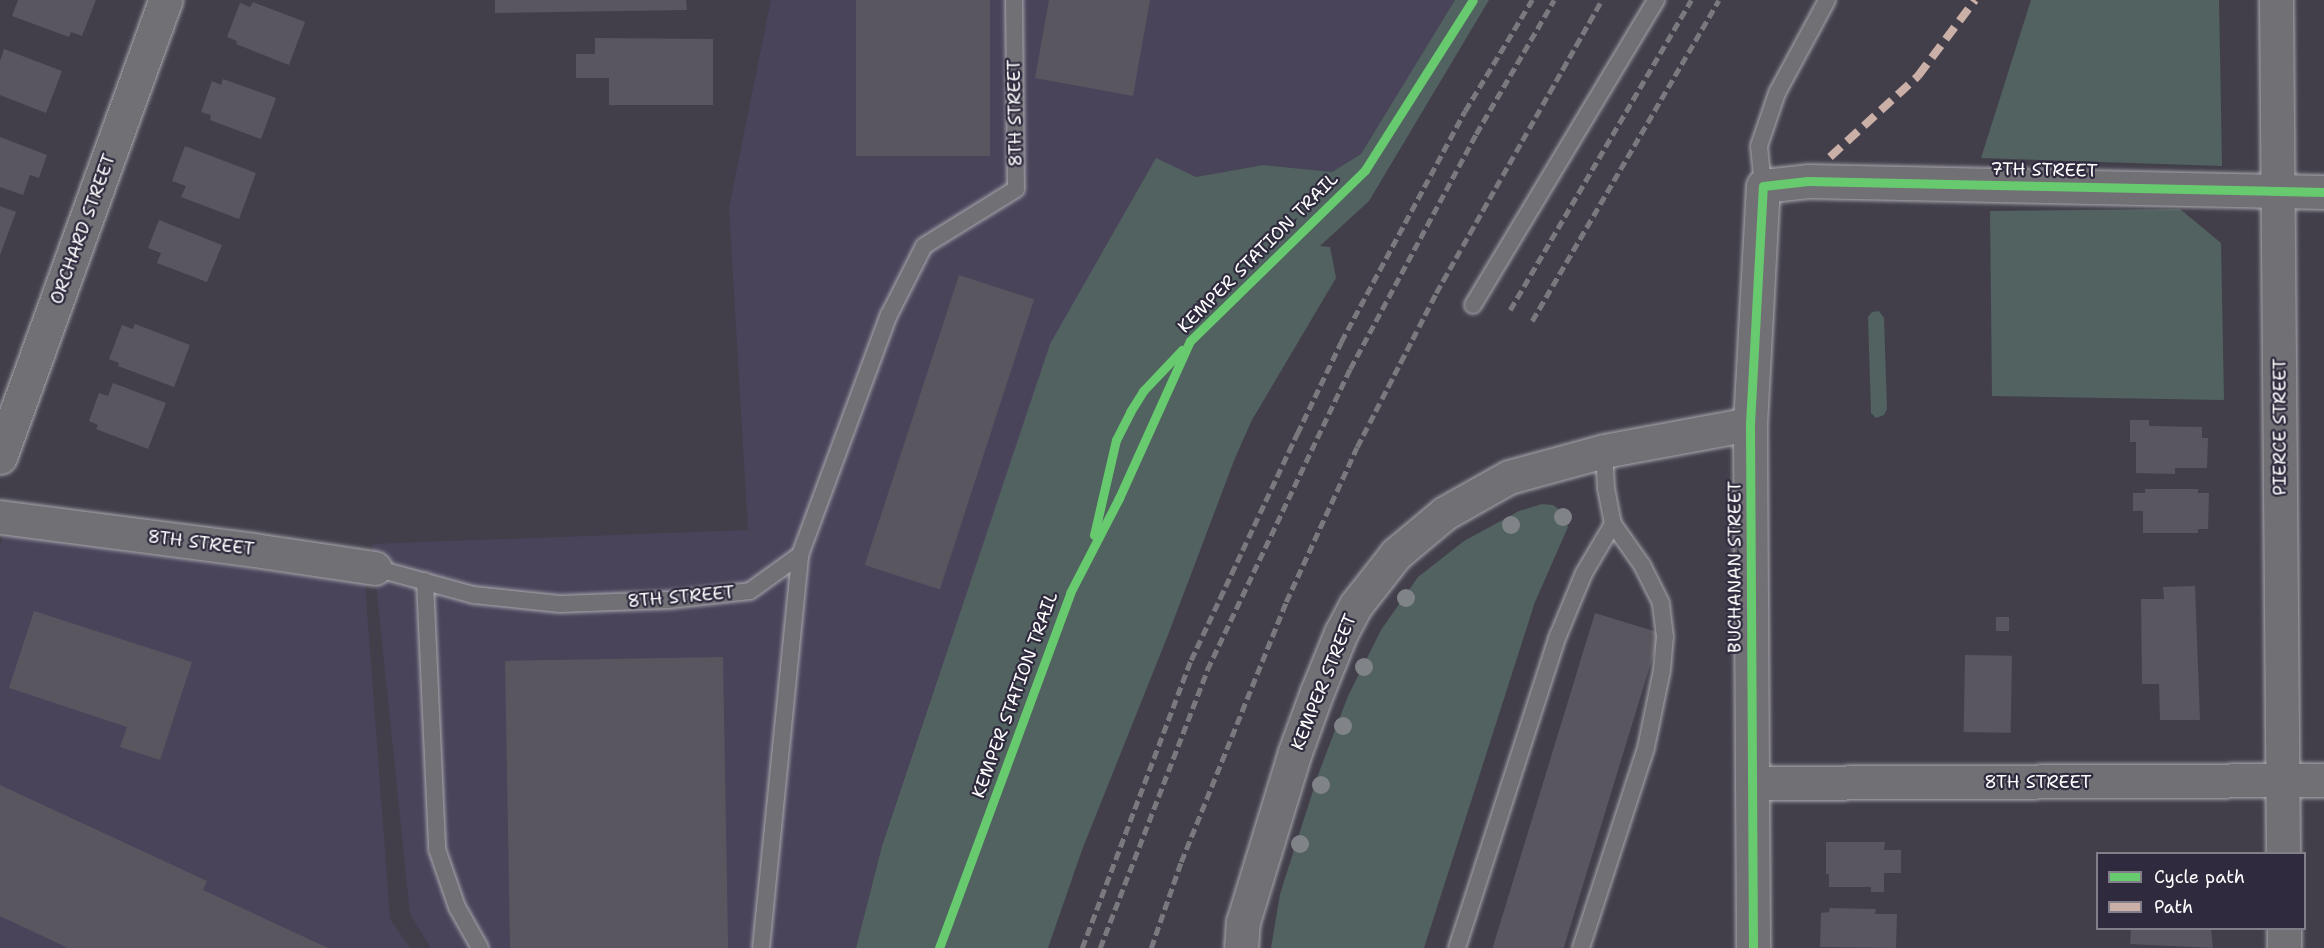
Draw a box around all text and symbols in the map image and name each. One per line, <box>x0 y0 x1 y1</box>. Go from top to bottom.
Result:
street label: 8TH STREET <box>1003 59 1027 167</box>
street label: ORCHARD STREET <box>46 151 120 307</box>
street label: 7TH STREET <box>1990 158 2098 182</box>
street label: KEMPER STATION TRAIL <box>1173 168 1343 338</box>
street label: PIERCE STREET <box>2269 358 2291 496</box>
street label: BUCHANAN STREET <box>1724 481 1746 653</box>
street label: 8TH STREET <box>146 526 256 560</box>
street label: 8TH STREET <box>627 582 735 612</box>
street label: KEMPER STATION TRAIL <box>968 589 1062 801</box>
street label: KEMPER STREET <box>1287 611 1361 753</box>
street label: 8TH STREET <box>1984 771 2092 793</box>
legend <box>2096 852 2306 930</box>
text: Cycle path <box>2154 865 2245 889</box>
text: Path <box>2154 895 2193 919</box>

